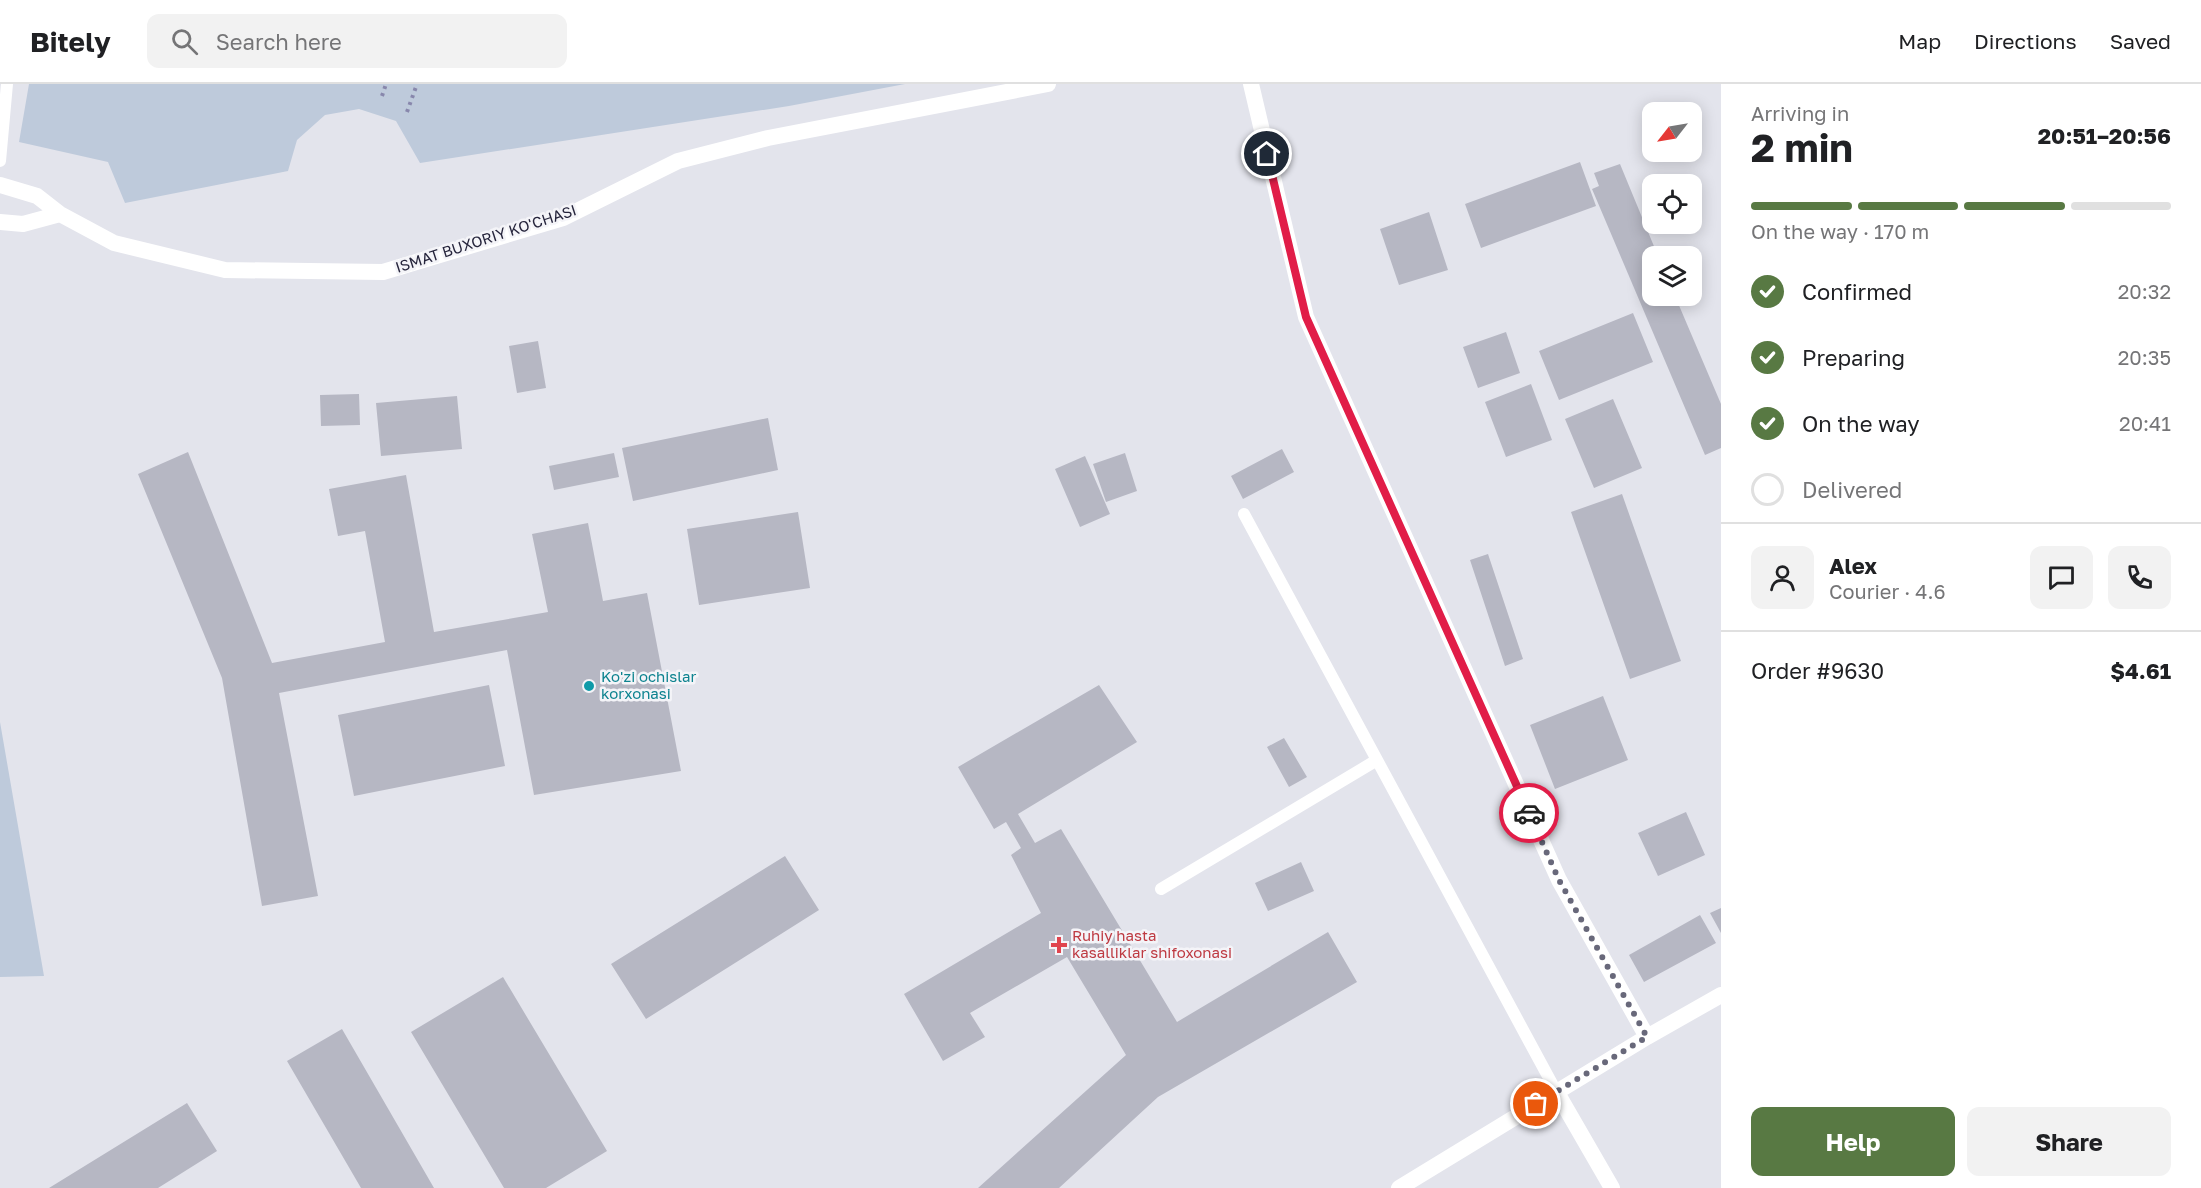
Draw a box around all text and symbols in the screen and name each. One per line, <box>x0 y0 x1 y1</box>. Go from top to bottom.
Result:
search box <box>147 14 567 68</box>
text: Bitely <box>30 25 111 58</box>
icon: search <box>168 25 201 58</box>
text: Search here <box>216 28 342 55</box>
text: Map <box>1898 28 1941 54</box>
text: Directions <box>1974 28 2077 54</box>
text: Saved <box>2110 28 2171 54</box>
text: Arriving in <box>1751 101 1849 125</box>
north arrow <box>1642 102 1702 162</box>
map controls <box>1642 102 1702 306</box>
text: 20:51–20:56 <box>2038 122 2171 149</box>
text: 2 min <box>1751 124 1853 171</box>
pin <box>1241 128 1292 179</box>
icon: home <box>1250 137 1283 170</box>
button: locate <box>1642 174 1702 234</box>
street label: ISMAT BUXORIY KO'CHASI <box>393 200 579 276</box>
text: On the way · 170 m <box>1751 219 1929 243</box>
button: layers <box>1642 246 1702 306</box>
icon: check <box>1751 275 1784 308</box>
text: Confirmed <box>1802 278 1912 305</box>
text: 20:32 <box>2118 279 2171 303</box>
icon: check <box>1751 341 1784 374</box>
text: Preparing <box>1802 344 1905 371</box>
text: 20:35 <box>2118 345 2171 369</box>
icon: check <box>1751 407 1784 440</box>
text: On the way <box>1802 410 1920 437</box>
text: 20:41 <box>2119 411 2171 435</box>
text: Delivered <box>1802 476 1902 503</box>
button: person <box>1751 546 1814 609</box>
button: chat <box>2030 546 2093 609</box>
button: phone <box>2108 546 2171 609</box>
text: Alex <box>1829 552 1877 579</box>
text: Courier · 4.6 <box>1829 579 1946 603</box>
text: Order #9630 <box>1751 657 1884 684</box>
text: $4.61 <box>2110 657 2171 684</box>
place label: Ko'zi ochislar korxonasi <box>601 667 697 702</box>
marker: Ko'zi ochislar korxonasi <box>582 679 596 693</box>
courier <box>1499 783 1559 843</box>
icon: car <box>1513 797 1546 830</box>
place label: Ruhiy hasta kasalliklar shifoxonasi <box>1072 926 1232 961</box>
marker: Ruhiy hasta kasalliklar shifoxonasi <box>1050 936 1068 954</box>
pin <box>1510 1078 1561 1129</box>
icon: bag <box>1519 1087 1552 1120</box>
button: Help <box>1751 1107 1955 1176</box>
button: Share <box>1967 1107 2171 1176</box>

